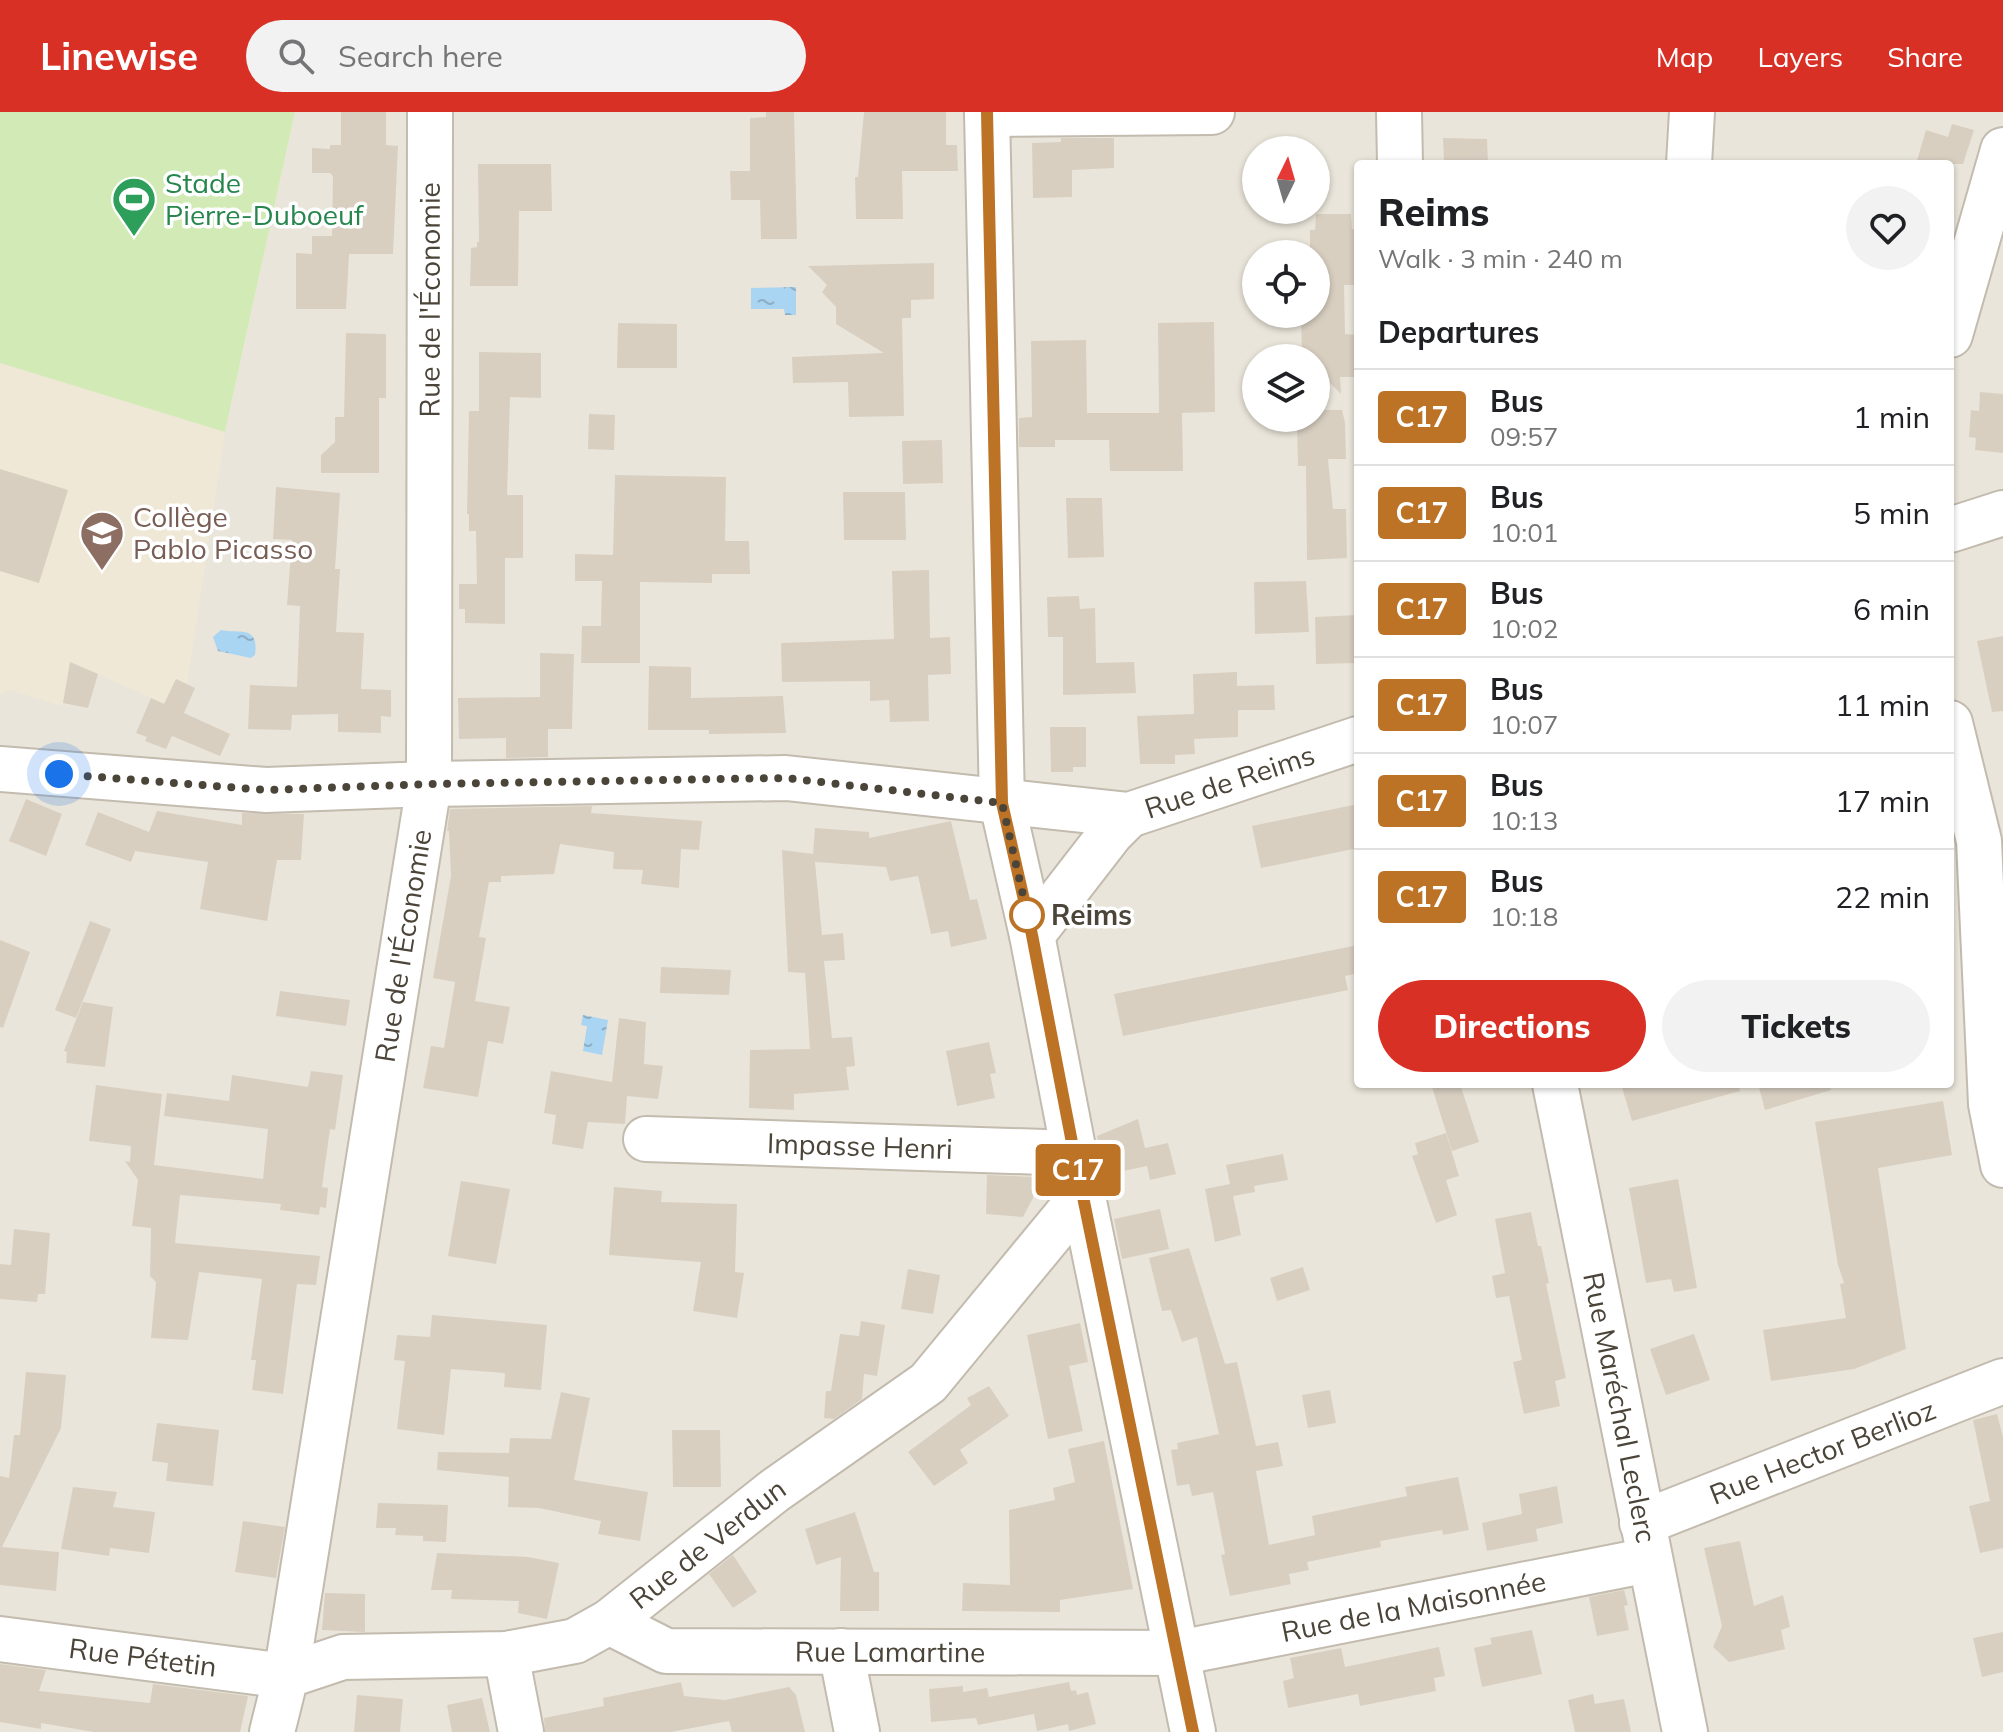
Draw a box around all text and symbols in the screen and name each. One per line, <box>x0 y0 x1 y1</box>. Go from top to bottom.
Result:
search box <box>246 20 806 92</box>
text: Linewise <box>40 32 198 80</box>
icon: search <box>274 34 318 78</box>
text: Search here <box>338 37 503 75</box>
text: Map <box>1656 39 1713 74</box>
text: Layers <box>1757 39 1843 74</box>
text: Share <box>1887 39 1963 74</box>
north arrow <box>1242 136 1330 224</box>
map controls <box>1242 136 1330 432</box>
place label: Stade Pierre-Duboeuf <box>165 165 364 232</box>
sports icon: Stade Pierre-Duboeuf <box>110 175 158 238</box>
street label: Rue de l'Économie <box>412 182 447 417</box>
button: heart <box>1846 186 1930 270</box>
text: Reims <box>1378 188 1489 236</box>
button: locate <box>1242 240 1330 328</box>
text: Walk · 3 min · 240 m <box>1378 242 1623 275</box>
text: Departures <box>1378 313 1539 351</box>
button: layers <box>1242 344 1330 432</box>
text: Bus <box>1490 382 1544 420</box>
text: 1 min <box>1853 398 1930 436</box>
text: C17 <box>1396 399 1448 434</box>
text: 09:57 <box>1490 420 1558 453</box>
text: Bus <box>1490 478 1544 516</box>
text: 5 min <box>1853 494 1930 532</box>
text: C17 <box>1396 495 1448 530</box>
place label: Collège Pablo Picasso <box>133 499 313 566</box>
school or university icon: Collège Pablo Picasso <box>78 509 126 572</box>
text: 10:01 <box>1490 516 1558 549</box>
text: Bus <box>1490 574 1544 612</box>
text: 6 min <box>1853 590 1930 628</box>
text: C17 <box>1396 591 1448 626</box>
text: 10:02 <box>1490 612 1558 645</box>
text: Bus <box>1490 670 1544 708</box>
text: 11 min <box>1835 686 1930 724</box>
text: C17 <box>1396 687 1448 722</box>
text: 10:07 <box>1490 708 1558 741</box>
street label: Rue de Reims <box>1140 737 1319 826</box>
your location <box>39 754 79 794</box>
text: Bus <box>1490 766 1544 804</box>
text: 17 min <box>1835 782 1930 820</box>
text: C17 <box>1396 783 1448 818</box>
text: 10:13 <box>1490 804 1558 837</box>
street label: Rue de l'Économie <box>367 827 438 1065</box>
text: Bus <box>1490 862 1544 900</box>
text: 22 min <box>1835 878 1930 916</box>
text: C17 <box>1396 879 1448 914</box>
place label: Reims <box>1051 897 1132 932</box>
marker: Reims <box>1010 898 1044 932</box>
text: 10:18 <box>1490 900 1558 933</box>
button: Directions <box>1378 980 1646 1072</box>
button: Tickets <box>1662 980 1930 1072</box>
street label: Impasse Henri <box>766 1125 953 1166</box>
line badge: C17 <box>1032 1144 1124 1196</box>
text: C17 <box>1052 1152 1104 1187</box>
street label: Rue Maréchal Leclerc <box>1576 1269 1665 1546</box>
street label: Rue Hector Berlioz <box>1704 1391 1940 1512</box>
street label: Rue de Verdun <box>622 1470 792 1616</box>
street label: Rue de la Maisonnée <box>1278 1563 1549 1649</box>
street label: Rue Pétetin <box>67 1630 219 1684</box>
street label: Rue Lamartine <box>795 1634 985 1669</box>

